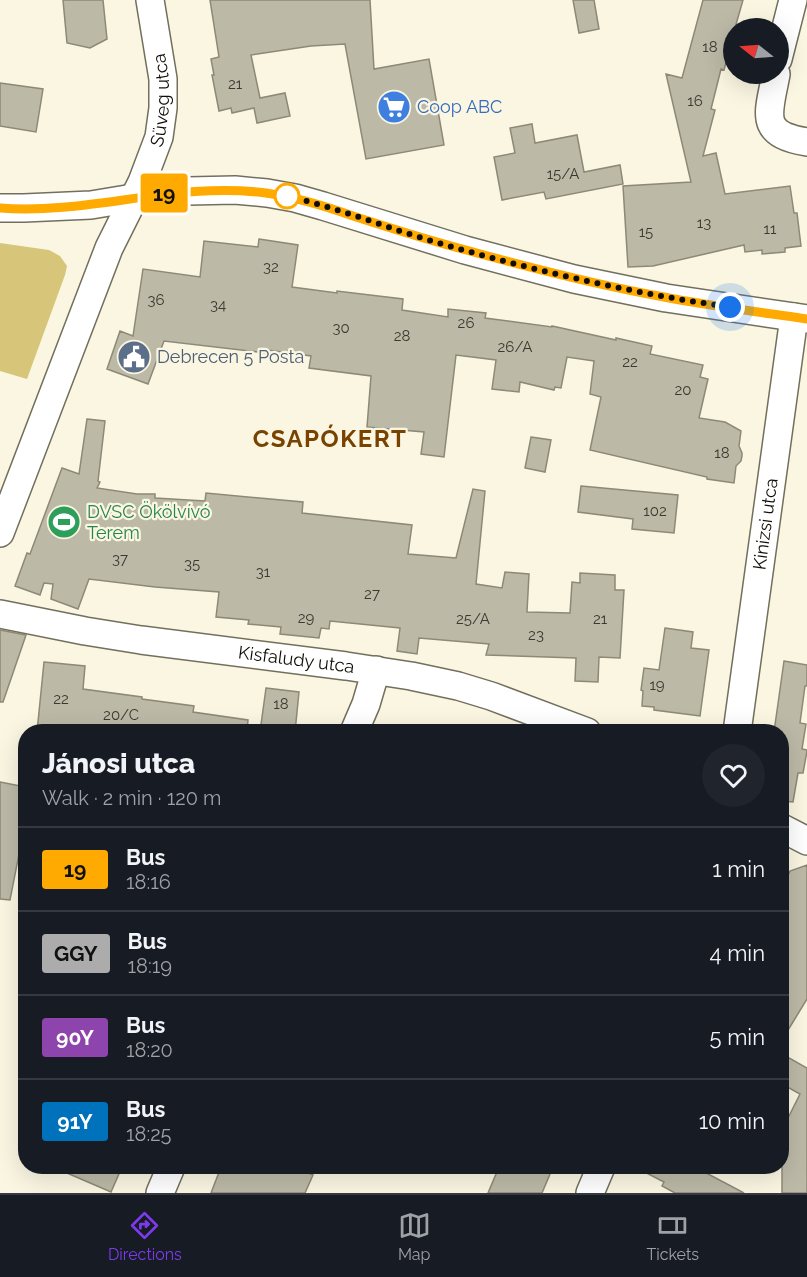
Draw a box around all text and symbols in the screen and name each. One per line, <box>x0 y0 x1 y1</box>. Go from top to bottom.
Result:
north arrow <box>723 18 789 84</box>
map controls <box>723 18 789 84</box>
house number: 18 <box>702 38 718 56</box>
street label: Süveg utca <box>145 52 173 150</box>
house number: 21 <box>228 75 243 93</box>
supermarket icon: Coop ABC <box>376 89 412 125</box>
house number: 16 <box>687 92 703 110</box>
place label: Coop ABC <box>417 96 502 117</box>
house number: 15/A <box>547 165 579 183</box>
line badge: 19 <box>137 174 191 212</box>
text: 19 <box>153 181 175 206</box>
unlabelled marker <box>274 183 300 209</box>
house number: 13 <box>697 214 711 232</box>
house number: 11 <box>764 220 777 238</box>
house number: 15 <box>639 223 653 241</box>
house number: 32 <box>263 258 279 276</box>
house number: 36 <box>147 291 165 309</box>
your location <box>715 292 745 322</box>
house number: 34 <box>210 296 226 314</box>
house number: 26 <box>458 314 474 332</box>
house number: 30 <box>332 319 350 337</box>
house number: 28 <box>394 327 410 345</box>
house number: 26/A <box>498 338 532 356</box>
public building icon: Debrecen 5 Posta <box>116 339 152 375</box>
place label: Debrecen 5 Posta <box>157 346 304 367</box>
house number: 22 <box>622 353 638 371</box>
house number: 20 <box>675 381 692 399</box>
district label: CSAPÓKERT <box>253 424 407 453</box>
house number: 18 <box>714 444 730 462</box>
street label: Kinizsi utca <box>748 477 782 571</box>
place label: DVSC Ökölvívó Terem <box>87 501 211 543</box>
house number: 102 <box>643 502 667 520</box>
sports icon: DVSC Ökölvívó Terem <box>46 504 82 540</box>
house number: 37 <box>112 550 128 568</box>
house number: 35 <box>184 555 200 573</box>
house number: 31 <box>256 563 271 581</box>
house number: 27 <box>364 585 380 603</box>
house number: 29 <box>298 609 315 627</box>
house number: 25/A <box>456 610 490 628</box>
house number: 21 <box>593 610 608 628</box>
house number: 23 <box>528 626 544 644</box>
street label: Kisfaludy utca <box>237 641 356 677</box>
house number: 19 <box>649 676 665 694</box>
house number: 22 <box>53 690 69 708</box>
house number: 18 <box>273 695 289 713</box>
house number: 20/C <box>103 706 139 724</box>
button: heart <box>702 744 765 807</box>
text: Jánosi utca <box>42 747 195 780</box>
text: Walk · 2 min · 120 m <box>42 786 221 810</box>
text: Bus <box>126 844 165 870</box>
text: 1 min <box>712 856 765 882</box>
text: 19 <box>64 857 86 882</box>
text: 18:16 <box>126 870 171 894</box>
text: Bus <box>128 928 167 954</box>
text: 4 min <box>710 940 765 966</box>
text: GGY <box>54 941 98 966</box>
text: 18:19 <box>128 954 172 978</box>
text: Bus <box>126 1012 165 1038</box>
text: 5 min <box>710 1024 765 1050</box>
text: 90Y <box>56 1025 94 1050</box>
text: 18:20 <box>126 1038 173 1062</box>
text: Bus <box>126 1096 165 1122</box>
text: 10 min <box>699 1108 765 1134</box>
text: 91Y <box>57 1109 93 1134</box>
text: 18:25 <box>126 1122 172 1146</box>
tab: Directions <box>108 1209 182 1264</box>
tab: Map <box>398 1209 431 1264</box>
tab: Tickets <box>647 1209 699 1264</box>

